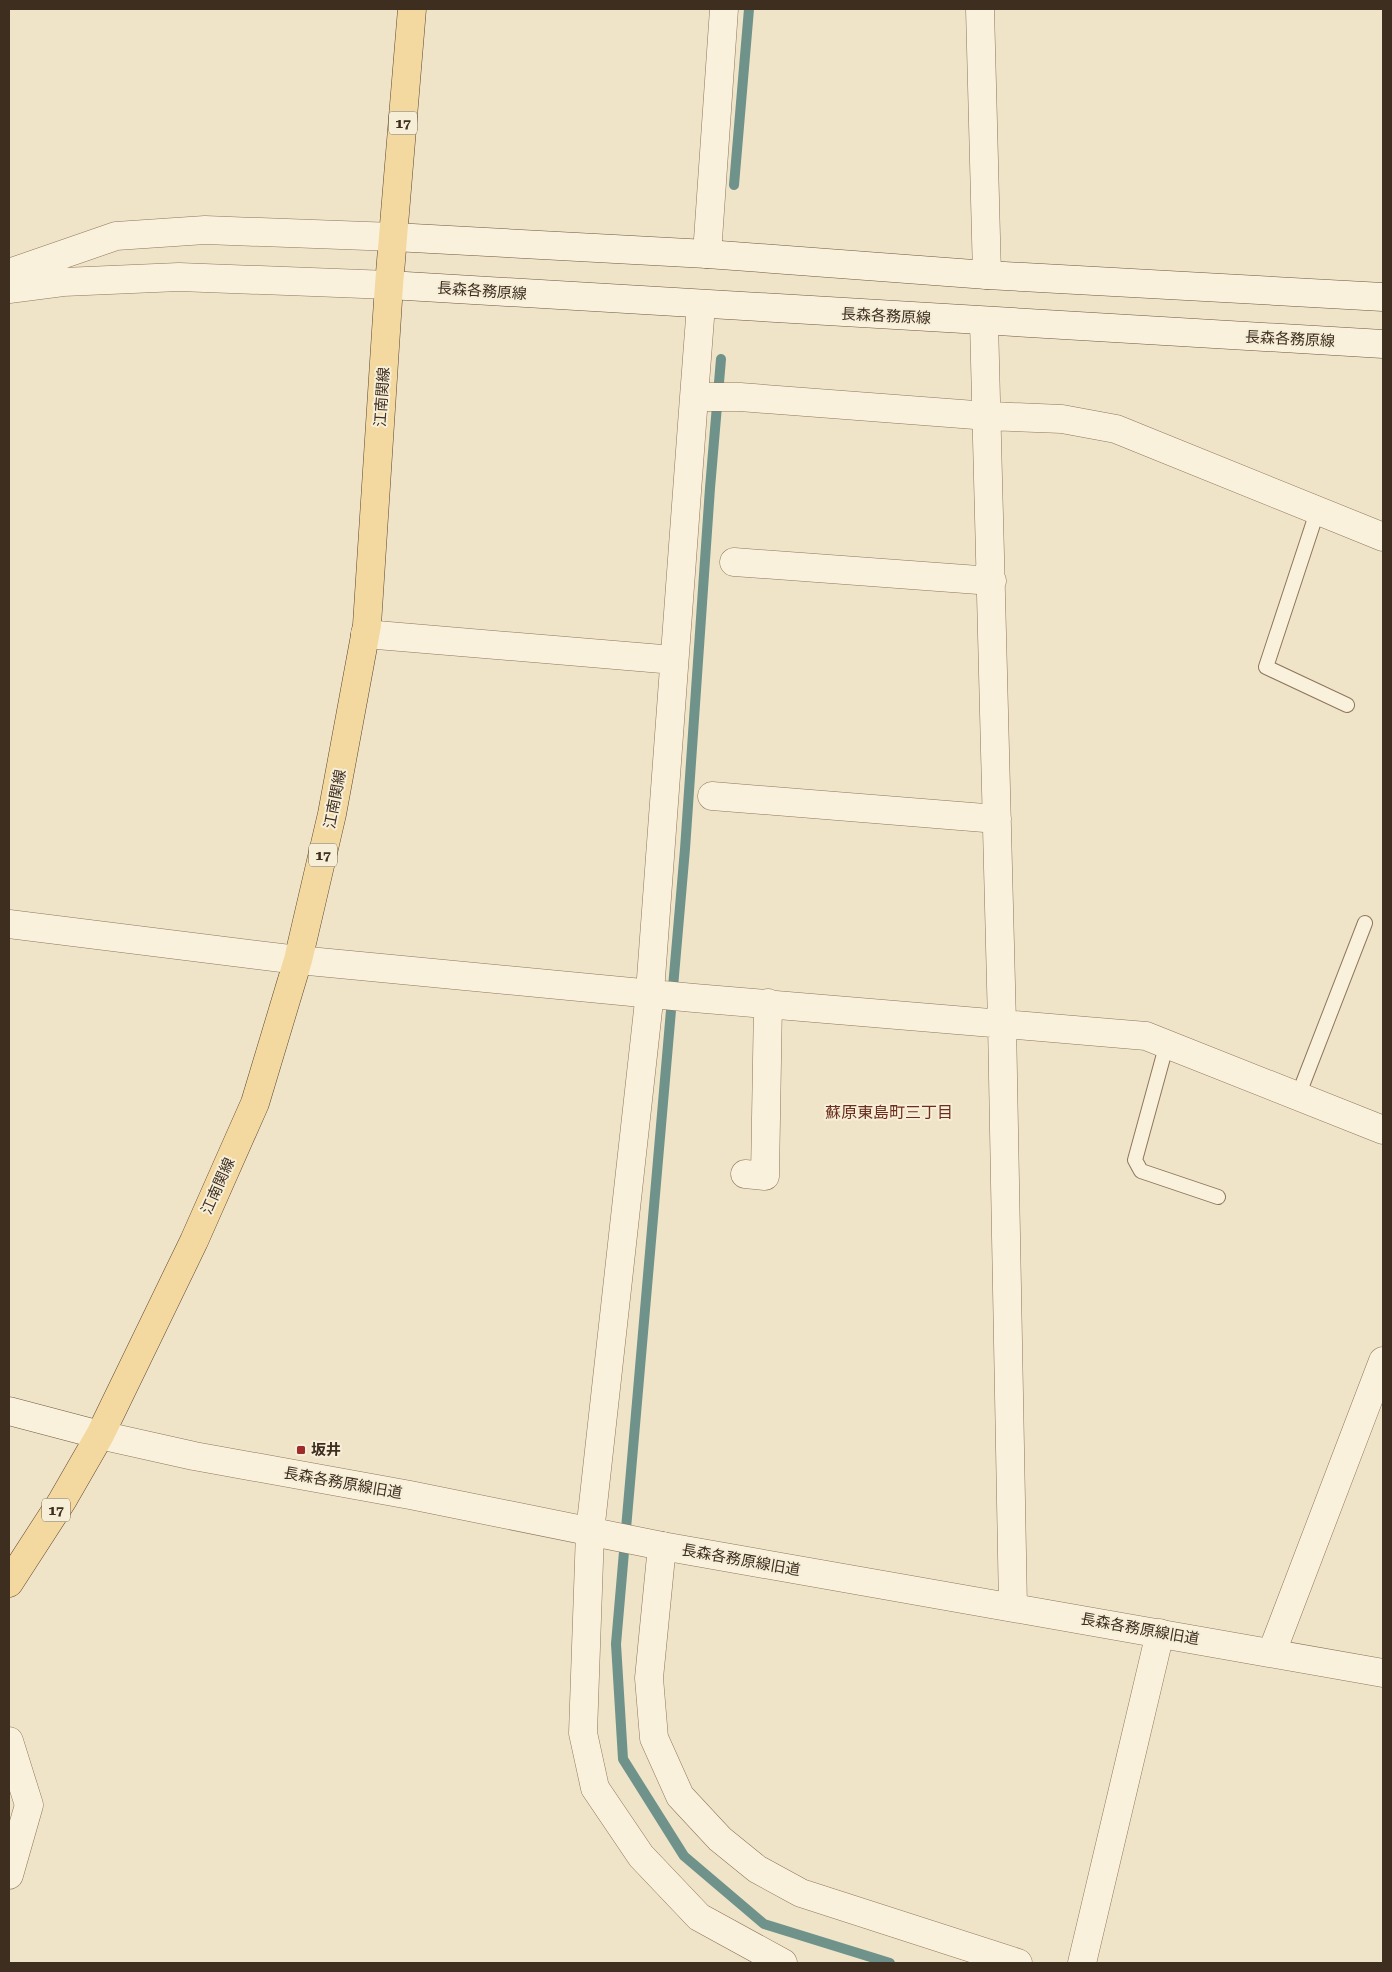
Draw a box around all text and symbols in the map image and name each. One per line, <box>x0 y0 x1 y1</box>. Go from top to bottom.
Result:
road number: 17 <box>389 112 417 134</box>
street label: 長森各務原線 <box>436 279 528 303</box>
street label: 長森各務原線 <box>841 305 931 327</box>
street label: 長森各務原線 <box>1245 328 1335 350</box>
street label: 江南関線 <box>371 366 393 428</box>
street label: 江南関線 <box>320 768 350 830</box>
road number: 17 <box>309 844 337 866</box>
district label: 蘇原東島町三丁目 <box>825 1103 953 1122</box>
street label: 江南関線 <box>198 1155 238 1217</box>
place label: 坂井 <box>311 1441 341 1459</box>
marker: 坂井 <box>295 1444 307 1456</box>
street label: 長森各務原線旧道 <box>282 1464 404 1502</box>
road number: 17 <box>42 1498 70 1522</box>
street label: 長森各務原線旧道 <box>680 1541 802 1579</box>
street label: 長森各務原線旧道 <box>1079 1610 1201 1648</box>

